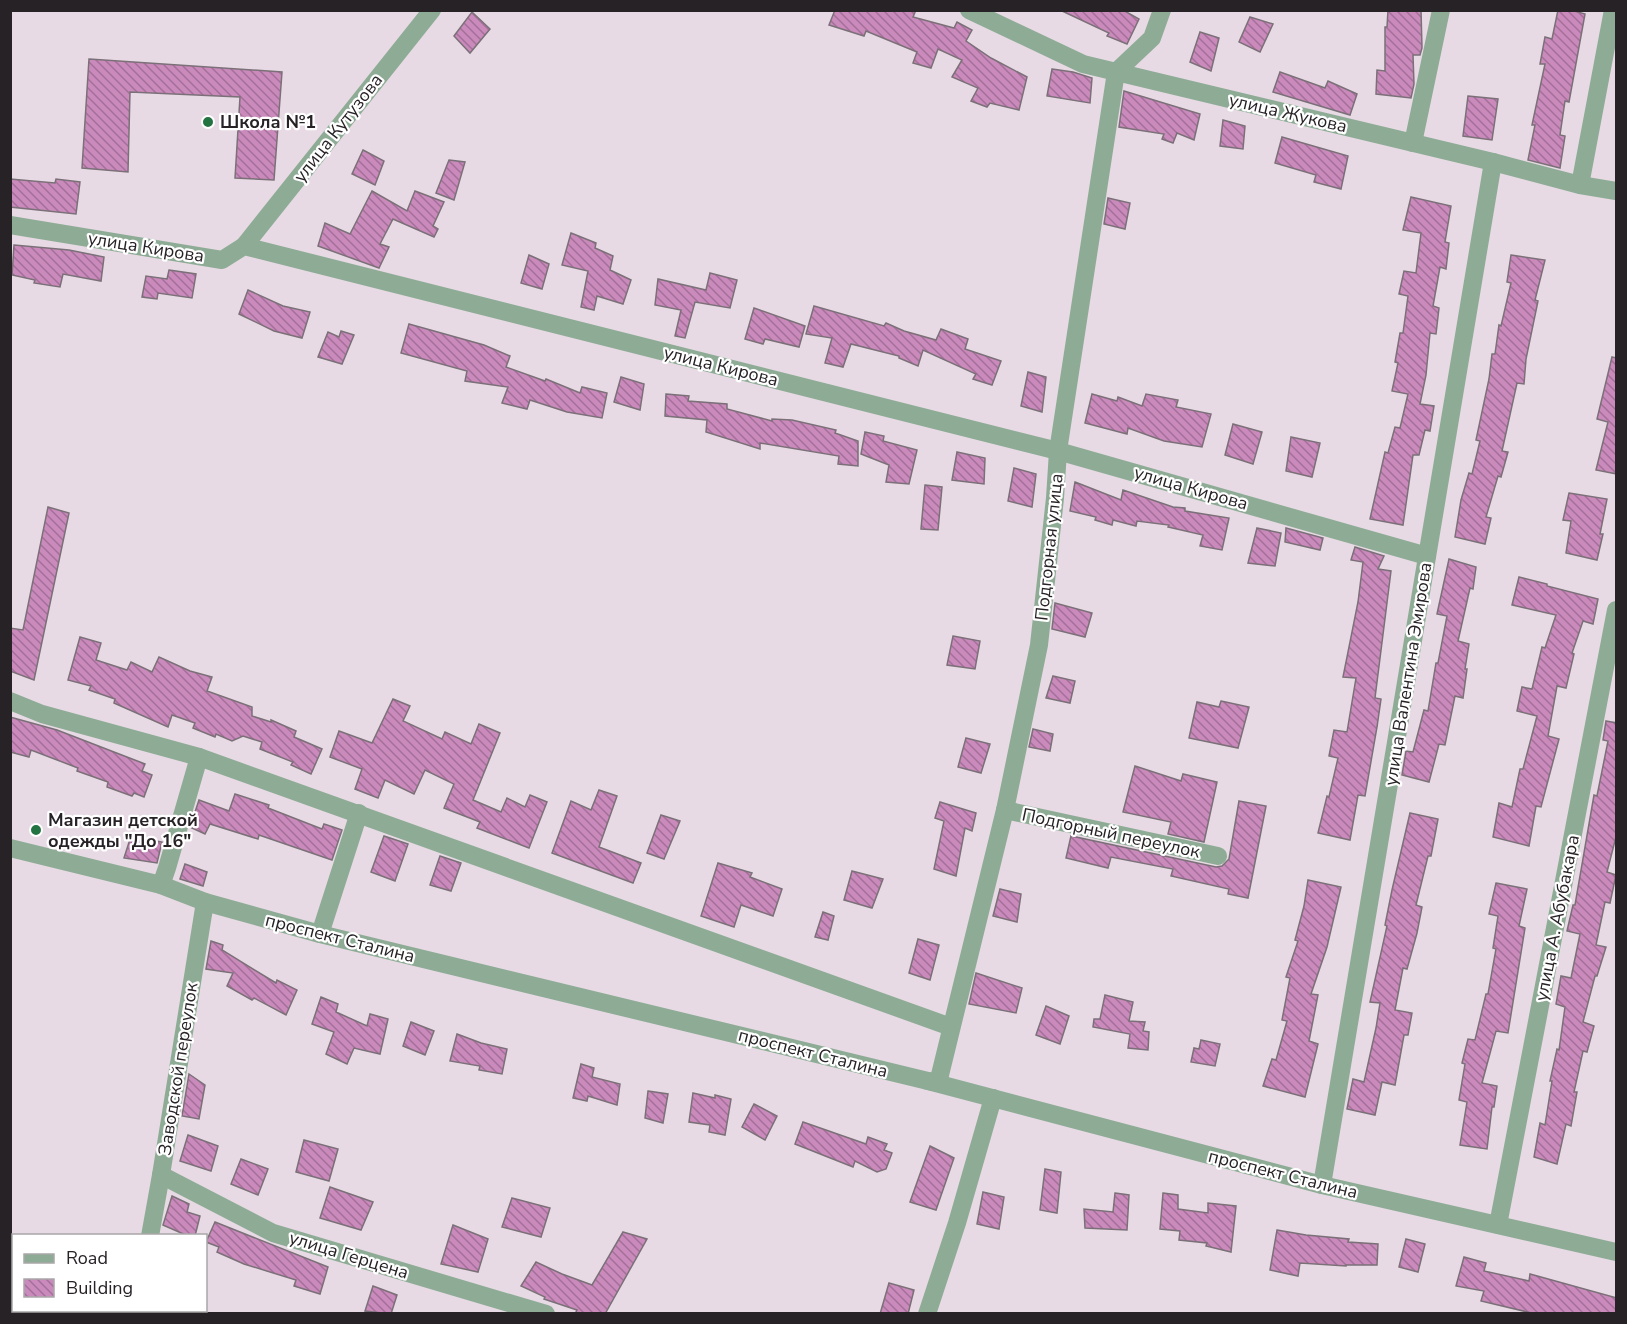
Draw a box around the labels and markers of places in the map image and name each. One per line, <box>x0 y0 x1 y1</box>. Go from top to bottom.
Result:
place label: Школа №1 <box>220 110 316 134</box>
marker: Школа №1 <box>201 115 215 129</box>
place label: Магазин детской одежды "До 16" <box>48 808 198 853</box>
marker: Магазин детской одежды "До 16" <box>29 823 43 837</box>

